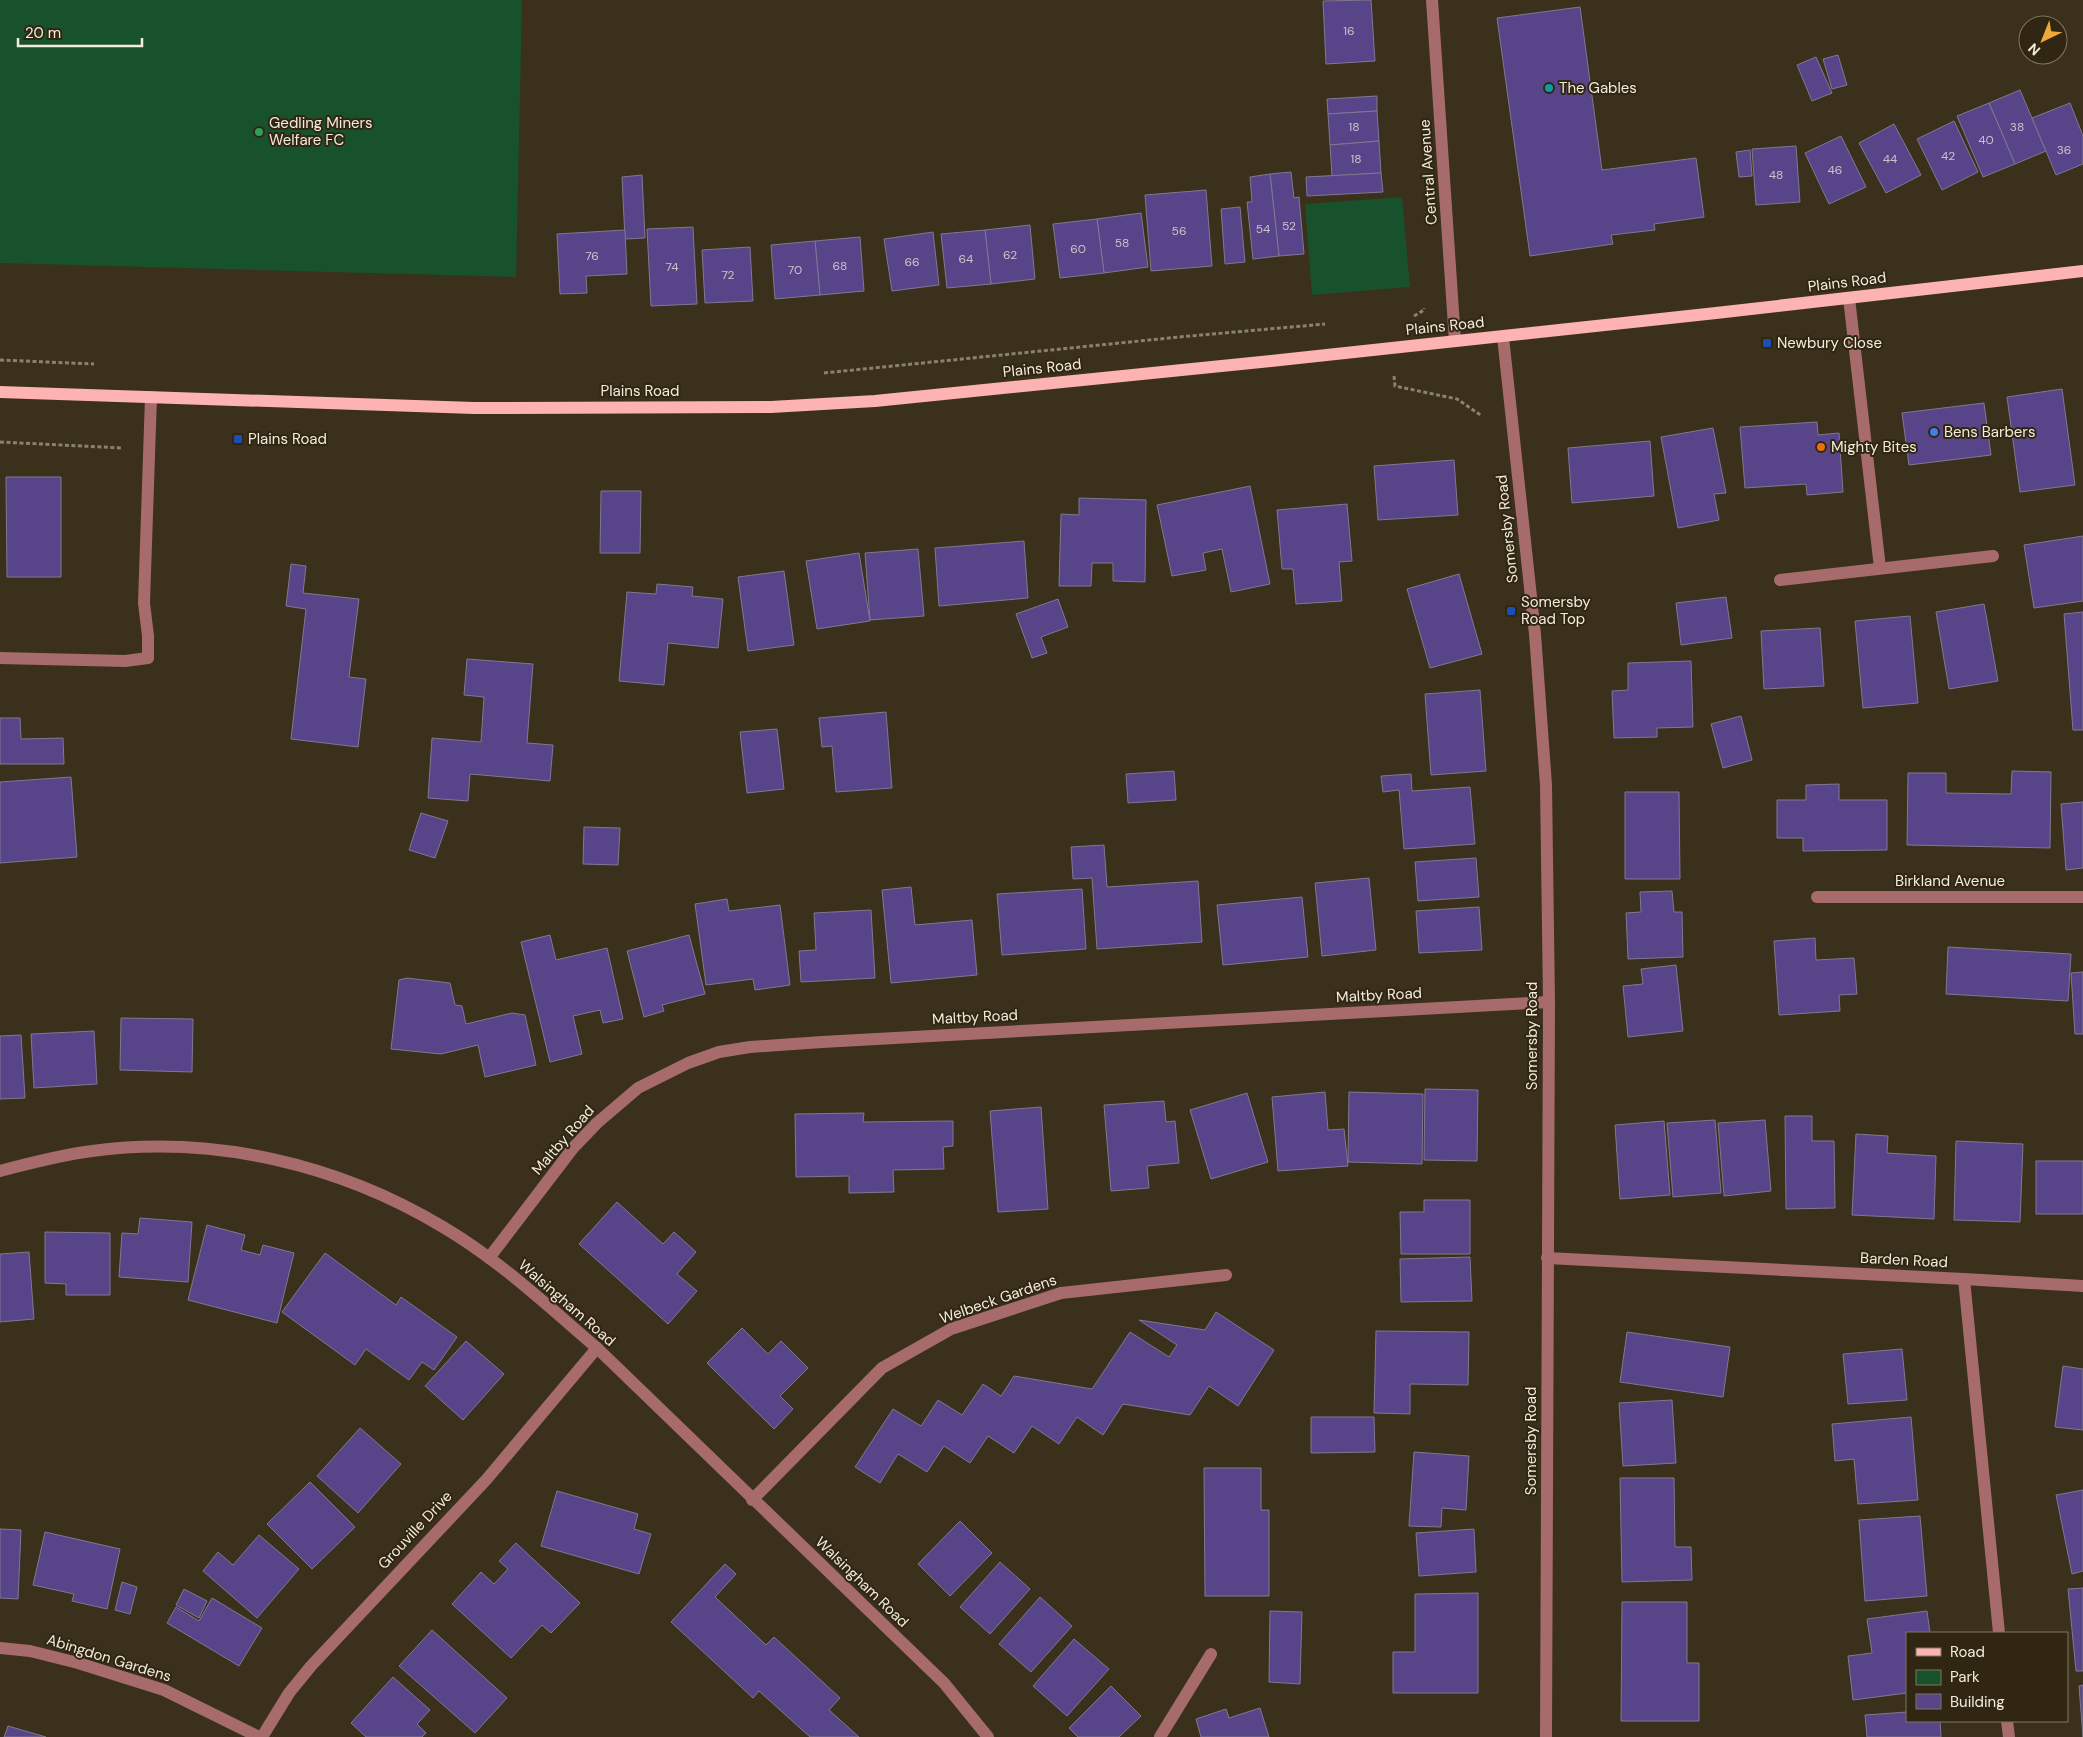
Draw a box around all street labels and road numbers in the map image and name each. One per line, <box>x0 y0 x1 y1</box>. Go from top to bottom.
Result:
street label: Central Avenue <box>1414 119 1442 225</box>
street label: Plains Road <box>1807 267 1887 297</box>
street label: Plains Road <box>1405 312 1485 340</box>
street label: Plains Road <box>1002 354 1082 382</box>
street label: Plains Road <box>601 381 679 401</box>
street label: Somersby Road <box>1491 474 1523 584</box>
street label: Birkland Avenue <box>1895 871 2005 891</box>
street label: Somersby Road <box>1522 982 1542 1090</box>
street label: Maltby Road <box>1336 983 1422 1007</box>
street label: Maltby Road <box>932 1005 1018 1029</box>
street label: Maltby Road <box>527 1101 599 1179</box>
street label: Barden Road <box>1860 1248 1948 1272</box>
street label: Walsingham Road <box>514 1255 620 1351</box>
street label: Welbeck Gardens <box>937 1270 1059 1328</box>
street label: Somersby Road <box>1521 1387 1541 1495</box>
street label: Grouville Drive <box>373 1486 457 1574</box>
street label: Walsingham Road <box>811 1532 913 1632</box>
street label: Abingdon Gardens <box>44 1630 174 1686</box>

